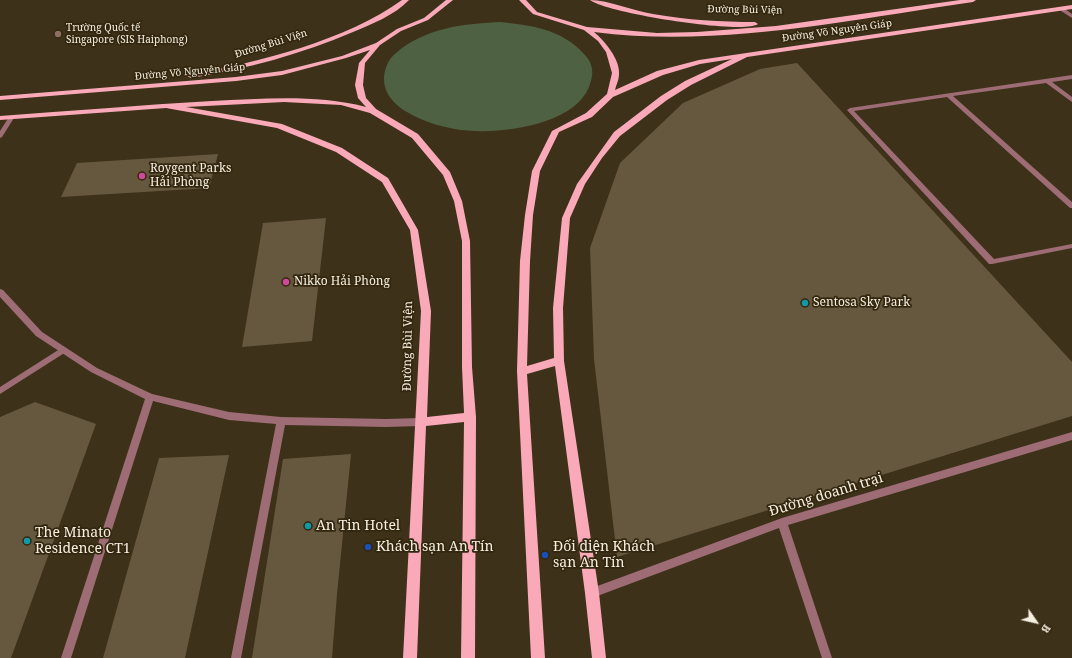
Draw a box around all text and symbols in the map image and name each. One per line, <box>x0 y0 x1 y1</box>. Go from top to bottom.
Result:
street label: Đường Bùi Viện <box>707 3 783 17</box>
street label: Đường Võ Nguyên Giáp <box>781 17 893 45</box>
place label: Trường Quốc tế Singapore (SIS Haiphong) <box>66 22 188 46</box>
street label: Đường Bùi Viện <box>233 27 309 61</box>
marker: Trường Quốc tế Singapore (SIS Haiphong) <box>53 29 63 39</box>
street label: Đường Võ Nguyên Giáp <box>134 61 246 83</box>
place label: Roygent Parks Hải Phòng <box>150 162 231 190</box>
marker: Roygent Parks Hải Phòng <box>137 171 147 181</box>
place label: Nikko Hải Phòng <box>294 275 390 289</box>
marker: Nikko Hải Phòng <box>281 277 291 287</box>
place label: Sentosa Sky Park <box>813 296 910 310</box>
marker: Sentosa Sky Park <box>800 298 810 308</box>
street label: Đường Bùi Viện <box>400 301 416 391</box>
street label: Đường doanh trại <box>767 470 885 520</box>
place label: An Tin Hotel <box>316 518 400 534</box>
marker: An Tin Hotel <box>303 521 313 531</box>
place label: The Minato Residence CT1 <box>35 525 131 558</box>
marker: The Minato Residence CT1 <box>22 536 32 546</box>
place label: Khách sạn An Tín <box>376 539 493 555</box>
place label: Đối diện Khách sạn An Tín <box>553 539 655 572</box>
marker: Khách sạn An Tín <box>363 542 373 552</box>
marker: Đối diện Khách sạn An Tín <box>540 550 550 560</box>
north arrow <box>1016 602 1056 642</box>
text: B <box>1038 622 1055 636</box>

